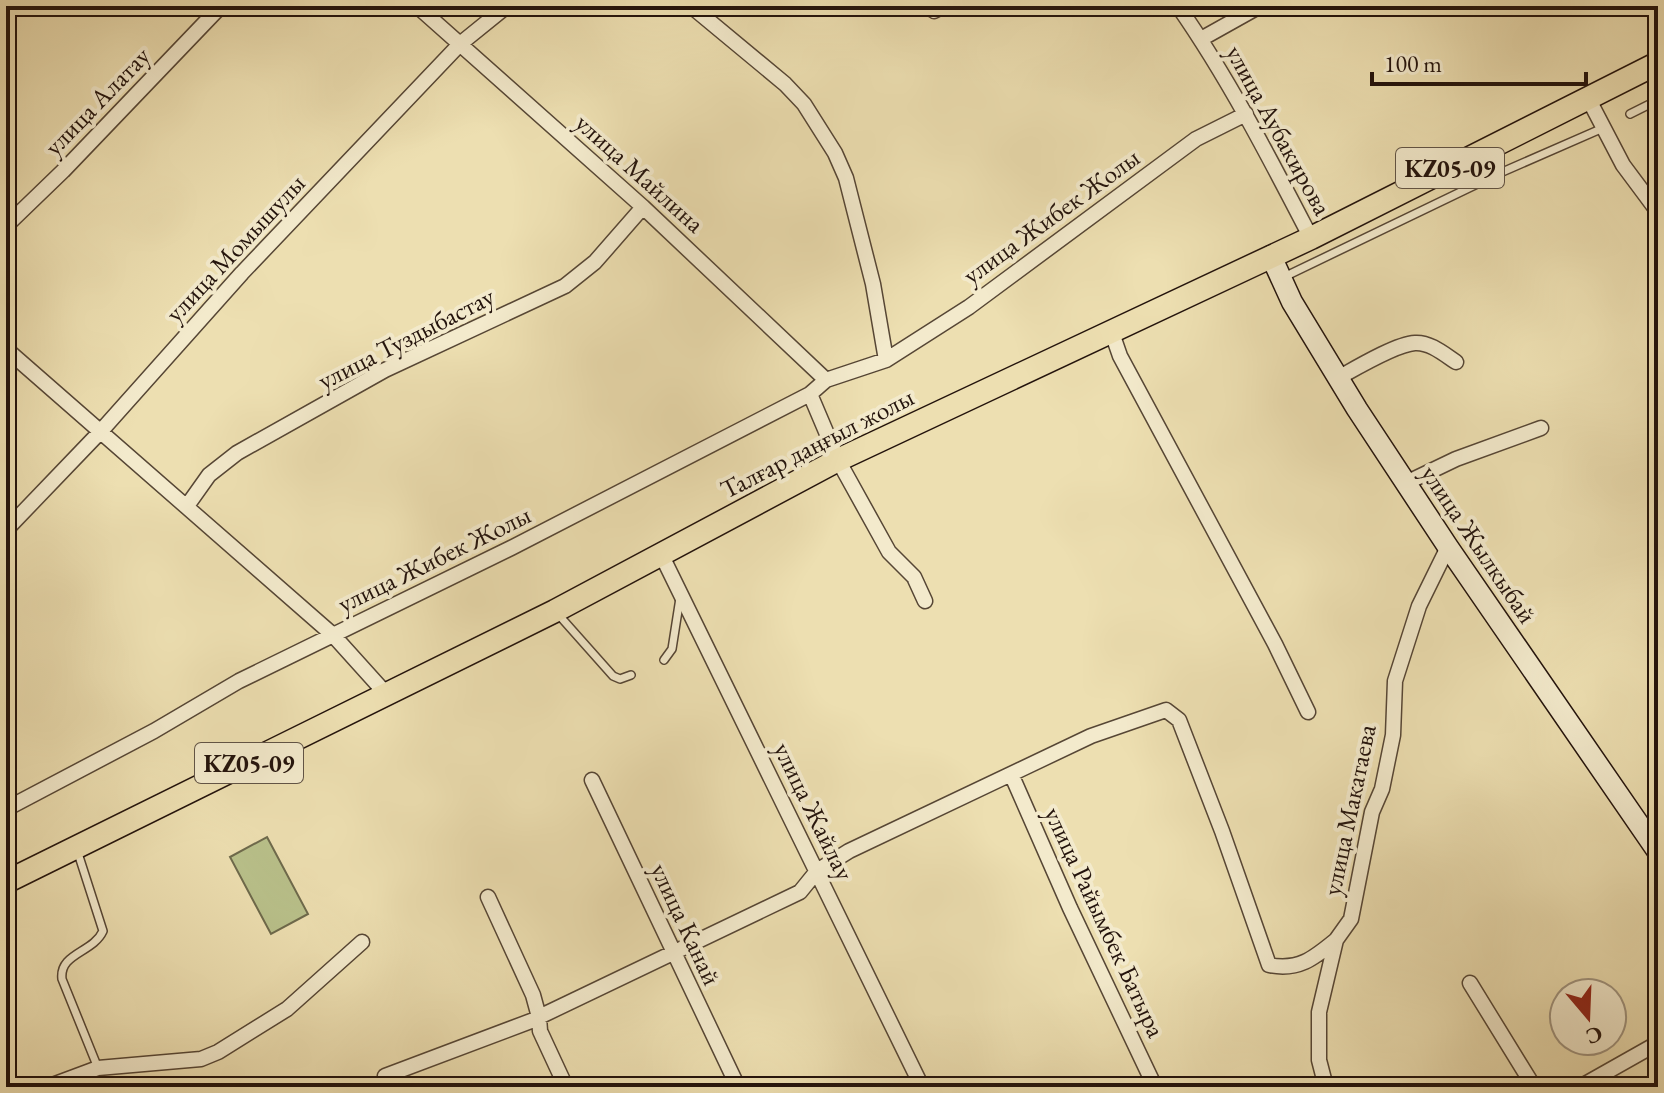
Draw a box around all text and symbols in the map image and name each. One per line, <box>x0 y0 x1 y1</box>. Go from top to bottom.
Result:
scale bar <box>1372 36 1586 86</box>
street label: улица Алатау <box>37 39 158 163</box>
street label: улица Аубакирова <box>1218 39 1340 222</box>
text: 100 m <box>1384 48 1442 79</box>
street label: улица Майлина <box>568 106 712 241</box>
street label: улица Жибек Жолы <box>956 140 1146 292</box>
road number: KZ05-09 <box>1396 148 1504 188</box>
street label: улица Момышулы <box>158 167 313 329</box>
street label: улица Туздыбастау <box>312 279 501 397</box>
street label: Талғар даңғыл жолы <box>715 380 920 506</box>
street label: улица Жылкыбай <box>1413 458 1545 630</box>
street label: улица Жибек Жолы <box>332 497 536 621</box>
street label: улица Макатаева <box>1314 721 1384 899</box>
street label: улица Жайлау <box>766 736 862 886</box>
road number: KZ05-09 <box>195 743 303 783</box>
street label: улица Райымбек Батыра <box>1037 801 1174 1043</box>
street label: улица Канай <box>643 857 729 991</box>
north arrow <box>1548 977 1628 1057</box>
text: С <box>1582 1019 1606 1052</box>

